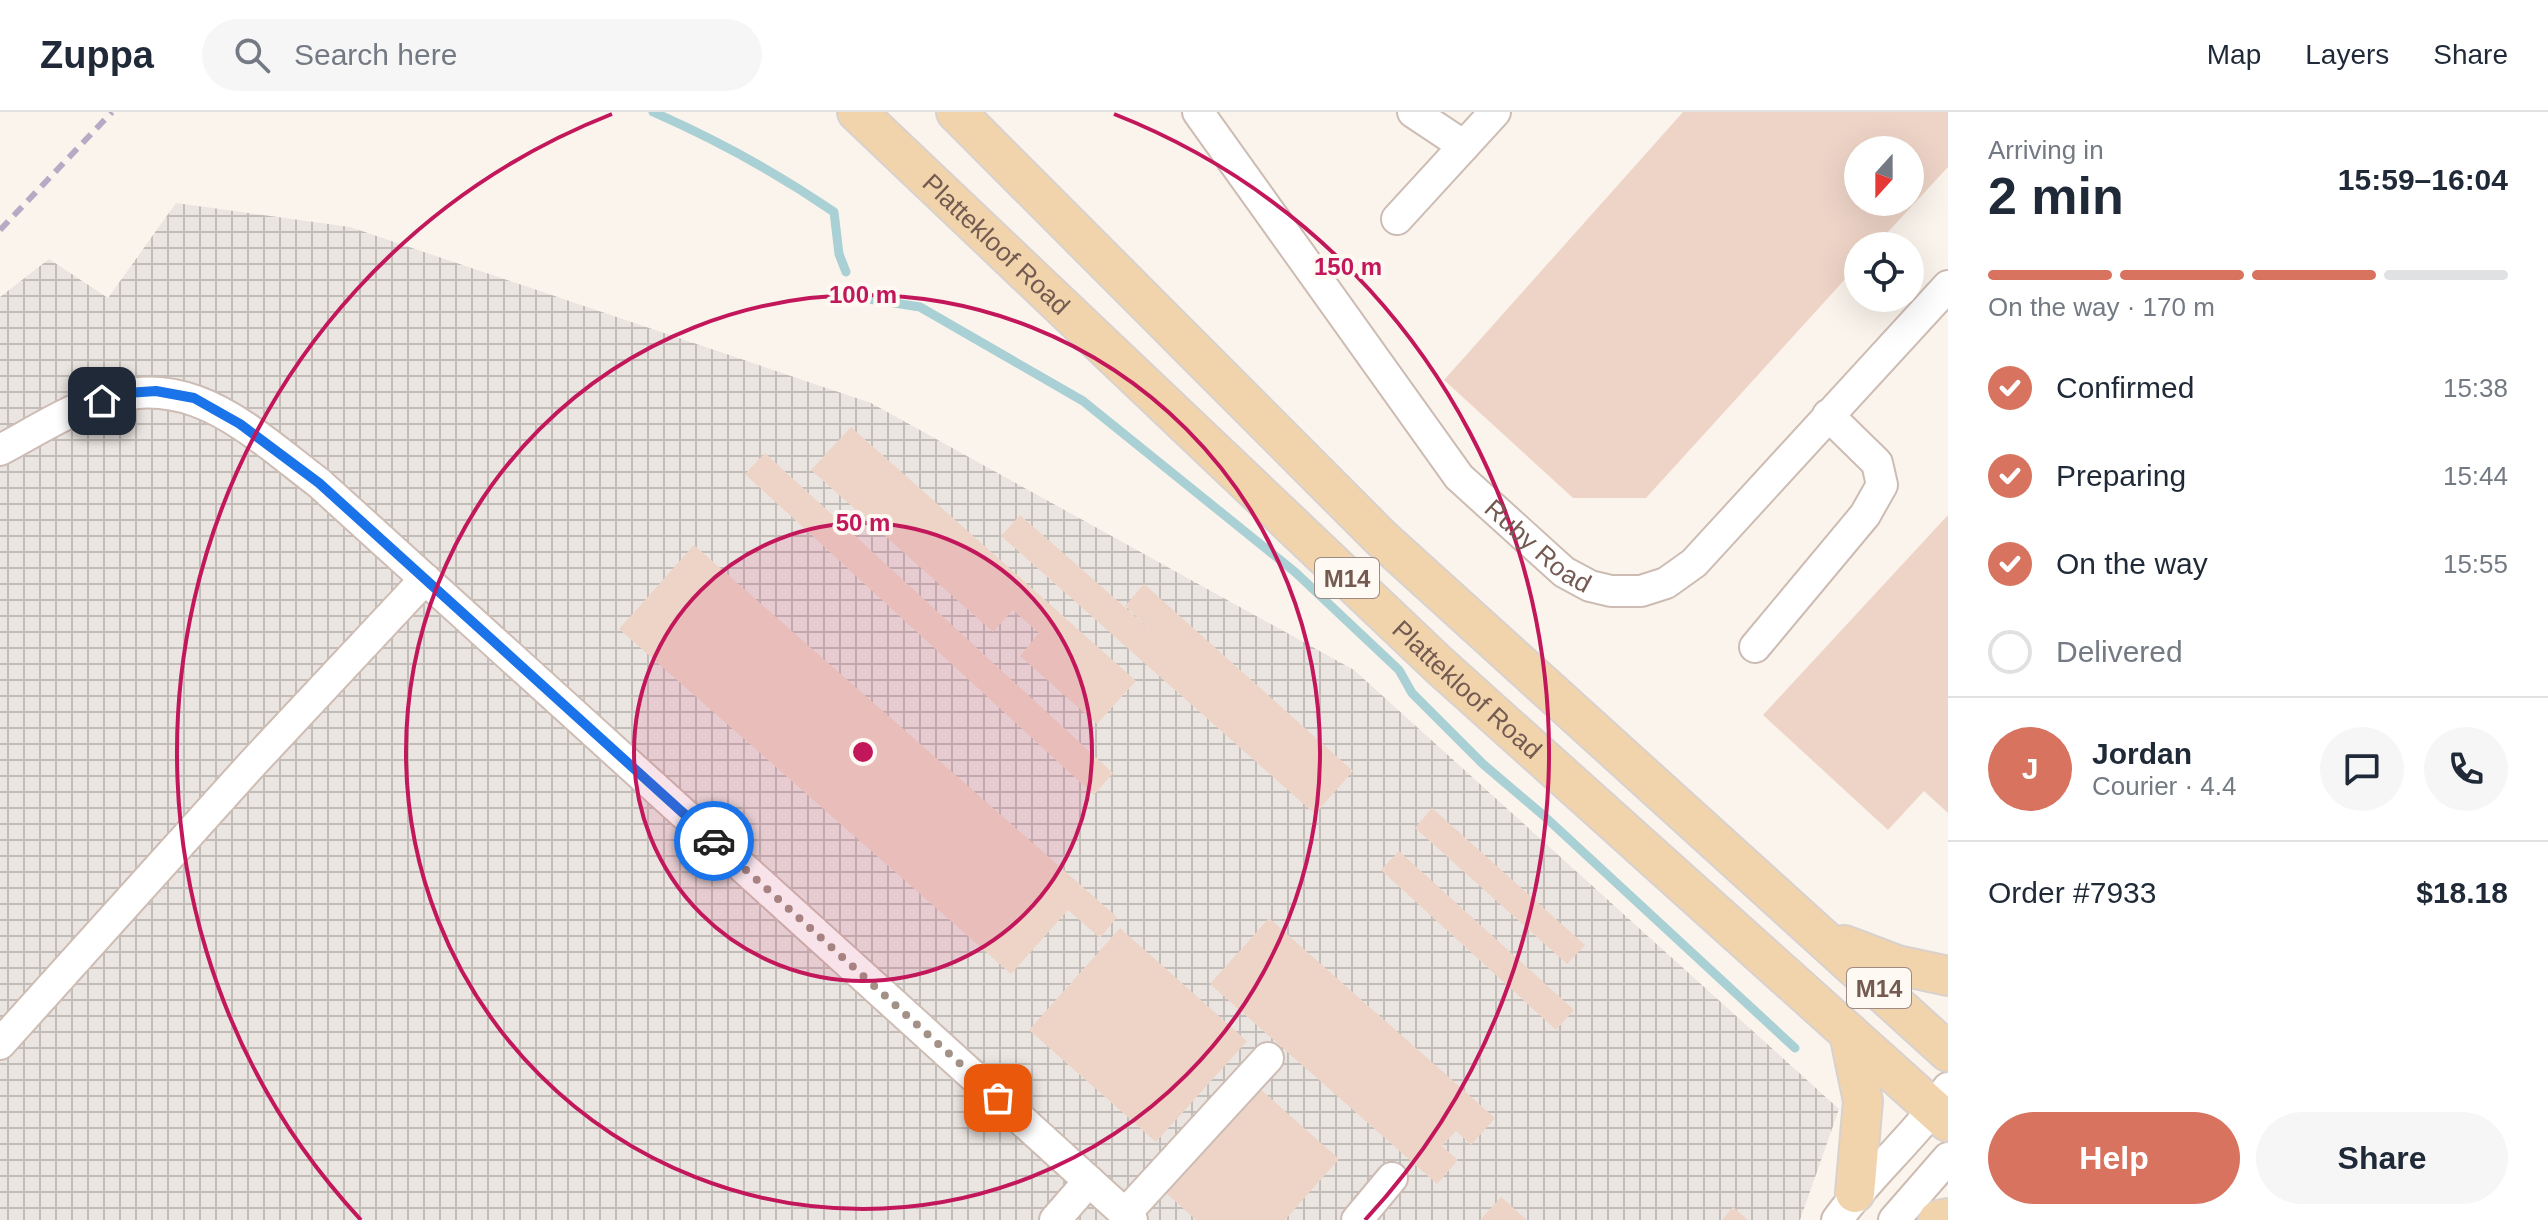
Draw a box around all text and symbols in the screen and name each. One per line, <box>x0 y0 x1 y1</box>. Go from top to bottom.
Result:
search box <box>202 19 762 91</box>
icon: search <box>230 33 274 77</box>
text: Zuppa <box>40 34 154 76</box>
text: Search here <box>294 38 457 71</box>
text: Map <box>2207 39 2261 70</box>
text: Layers <box>2305 39 2389 70</box>
text: Share <box>2433 39 2508 70</box>
text: Arriving in <box>1988 135 2104 165</box>
north arrow <box>1844 136 1924 216</box>
map controls <box>1844 136 1924 312</box>
text: 15:59–16:04 <box>2338 163 2508 196</box>
text: 2 min <box>1988 167 2124 225</box>
street label: Plattekloof Road <box>917 168 1076 321</box>
button: locate <box>1844 232 1924 312</box>
text: 150 m <box>1314 253 1382 280</box>
text: 100 m <box>829 281 897 308</box>
text: On the way · 170 m <box>1988 292 2215 322</box>
icon: check <box>1988 366 2032 410</box>
pin <box>68 367 136 435</box>
text: Confirmed <box>2056 371 2194 404</box>
text: 15:38 <box>2443 373 2508 403</box>
icon: home <box>80 379 124 423</box>
icon: check <box>1988 454 2032 498</box>
text: Preparing <box>2056 459 2186 492</box>
text: 15:44 <box>2443 461 2508 491</box>
street label: Ruby Road <box>1479 493 1596 599</box>
text: 50 m <box>836 509 890 536</box>
icon: check <box>1988 542 2032 586</box>
text: On the way <box>2056 547 2208 580</box>
text: 15:55 <box>2443 549 2508 579</box>
road number: M14 <box>1315 558 1379 598</box>
street label: Plattekloof Road <box>1386 614 1548 765</box>
text: Delivered <box>2056 635 2183 668</box>
button: chat <box>2320 727 2404 811</box>
button: phone <box>2424 727 2508 811</box>
text: Jordan <box>2092 737 2192 770</box>
centre of rings <box>849 738 877 766</box>
text: J <box>2022 752 2038 785</box>
text: Courier · 4.4 <box>2092 771 2237 801</box>
courier <box>674 801 754 881</box>
icon: car <box>692 819 736 863</box>
text: Order #7933 <box>1988 876 2156 909</box>
text: $18.18 <box>2416 876 2508 909</box>
road number: M14 <box>1847 968 1911 1008</box>
pin <box>964 1064 1032 1132</box>
icon: bag <box>976 1076 1020 1120</box>
button: Help <box>1988 1112 2240 1204</box>
button: Share <box>2256 1112 2508 1204</box>

